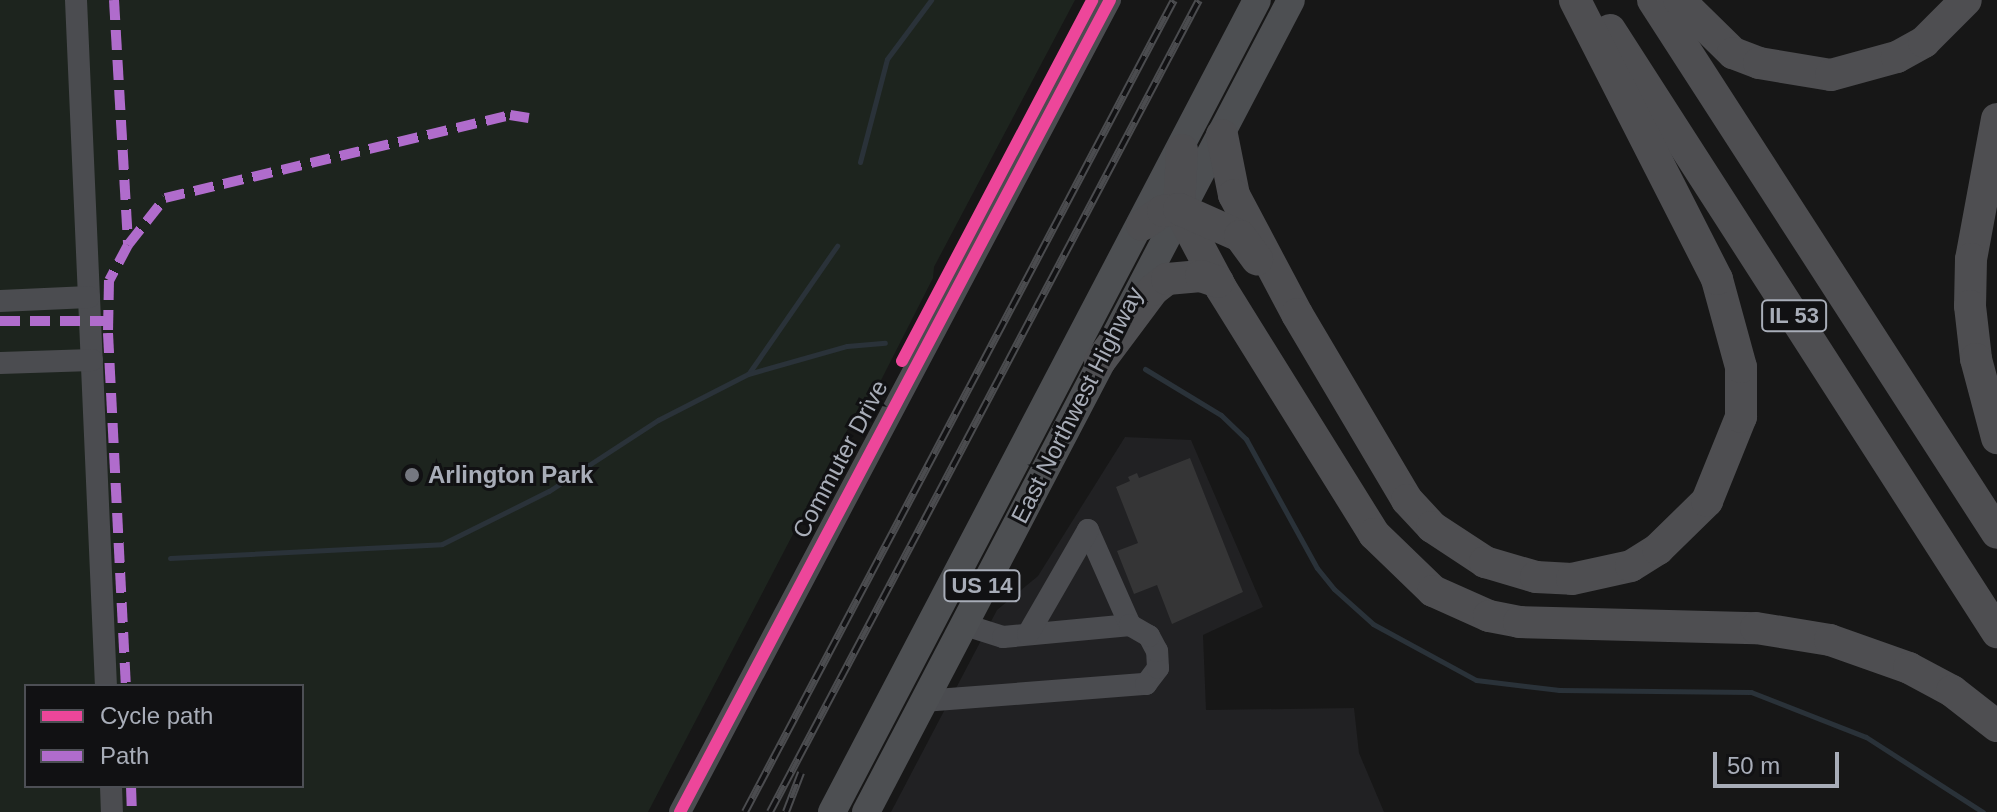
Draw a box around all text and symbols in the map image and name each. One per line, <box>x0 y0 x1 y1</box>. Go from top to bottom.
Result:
street label: East Northwest Highway <box>1005 282 1149 528</box>
road number: IL 53 <box>1760 298 1828 334</box>
street label: Commuter Drive <box>786 375 894 543</box>
place label: Arlington Park <box>428 461 593 489</box>
marker: Arlington Park <box>403 466 421 484</box>
road number: US 14 <box>942 568 1022 604</box>
legend <box>24 684 304 788</box>
text: Cycle path <box>100 702 213 729</box>
scale bar <box>1717 736 1843 786</box>
text: Path <box>100 742 149 769</box>
text: 50 m <box>1727 752 1780 779</box>

